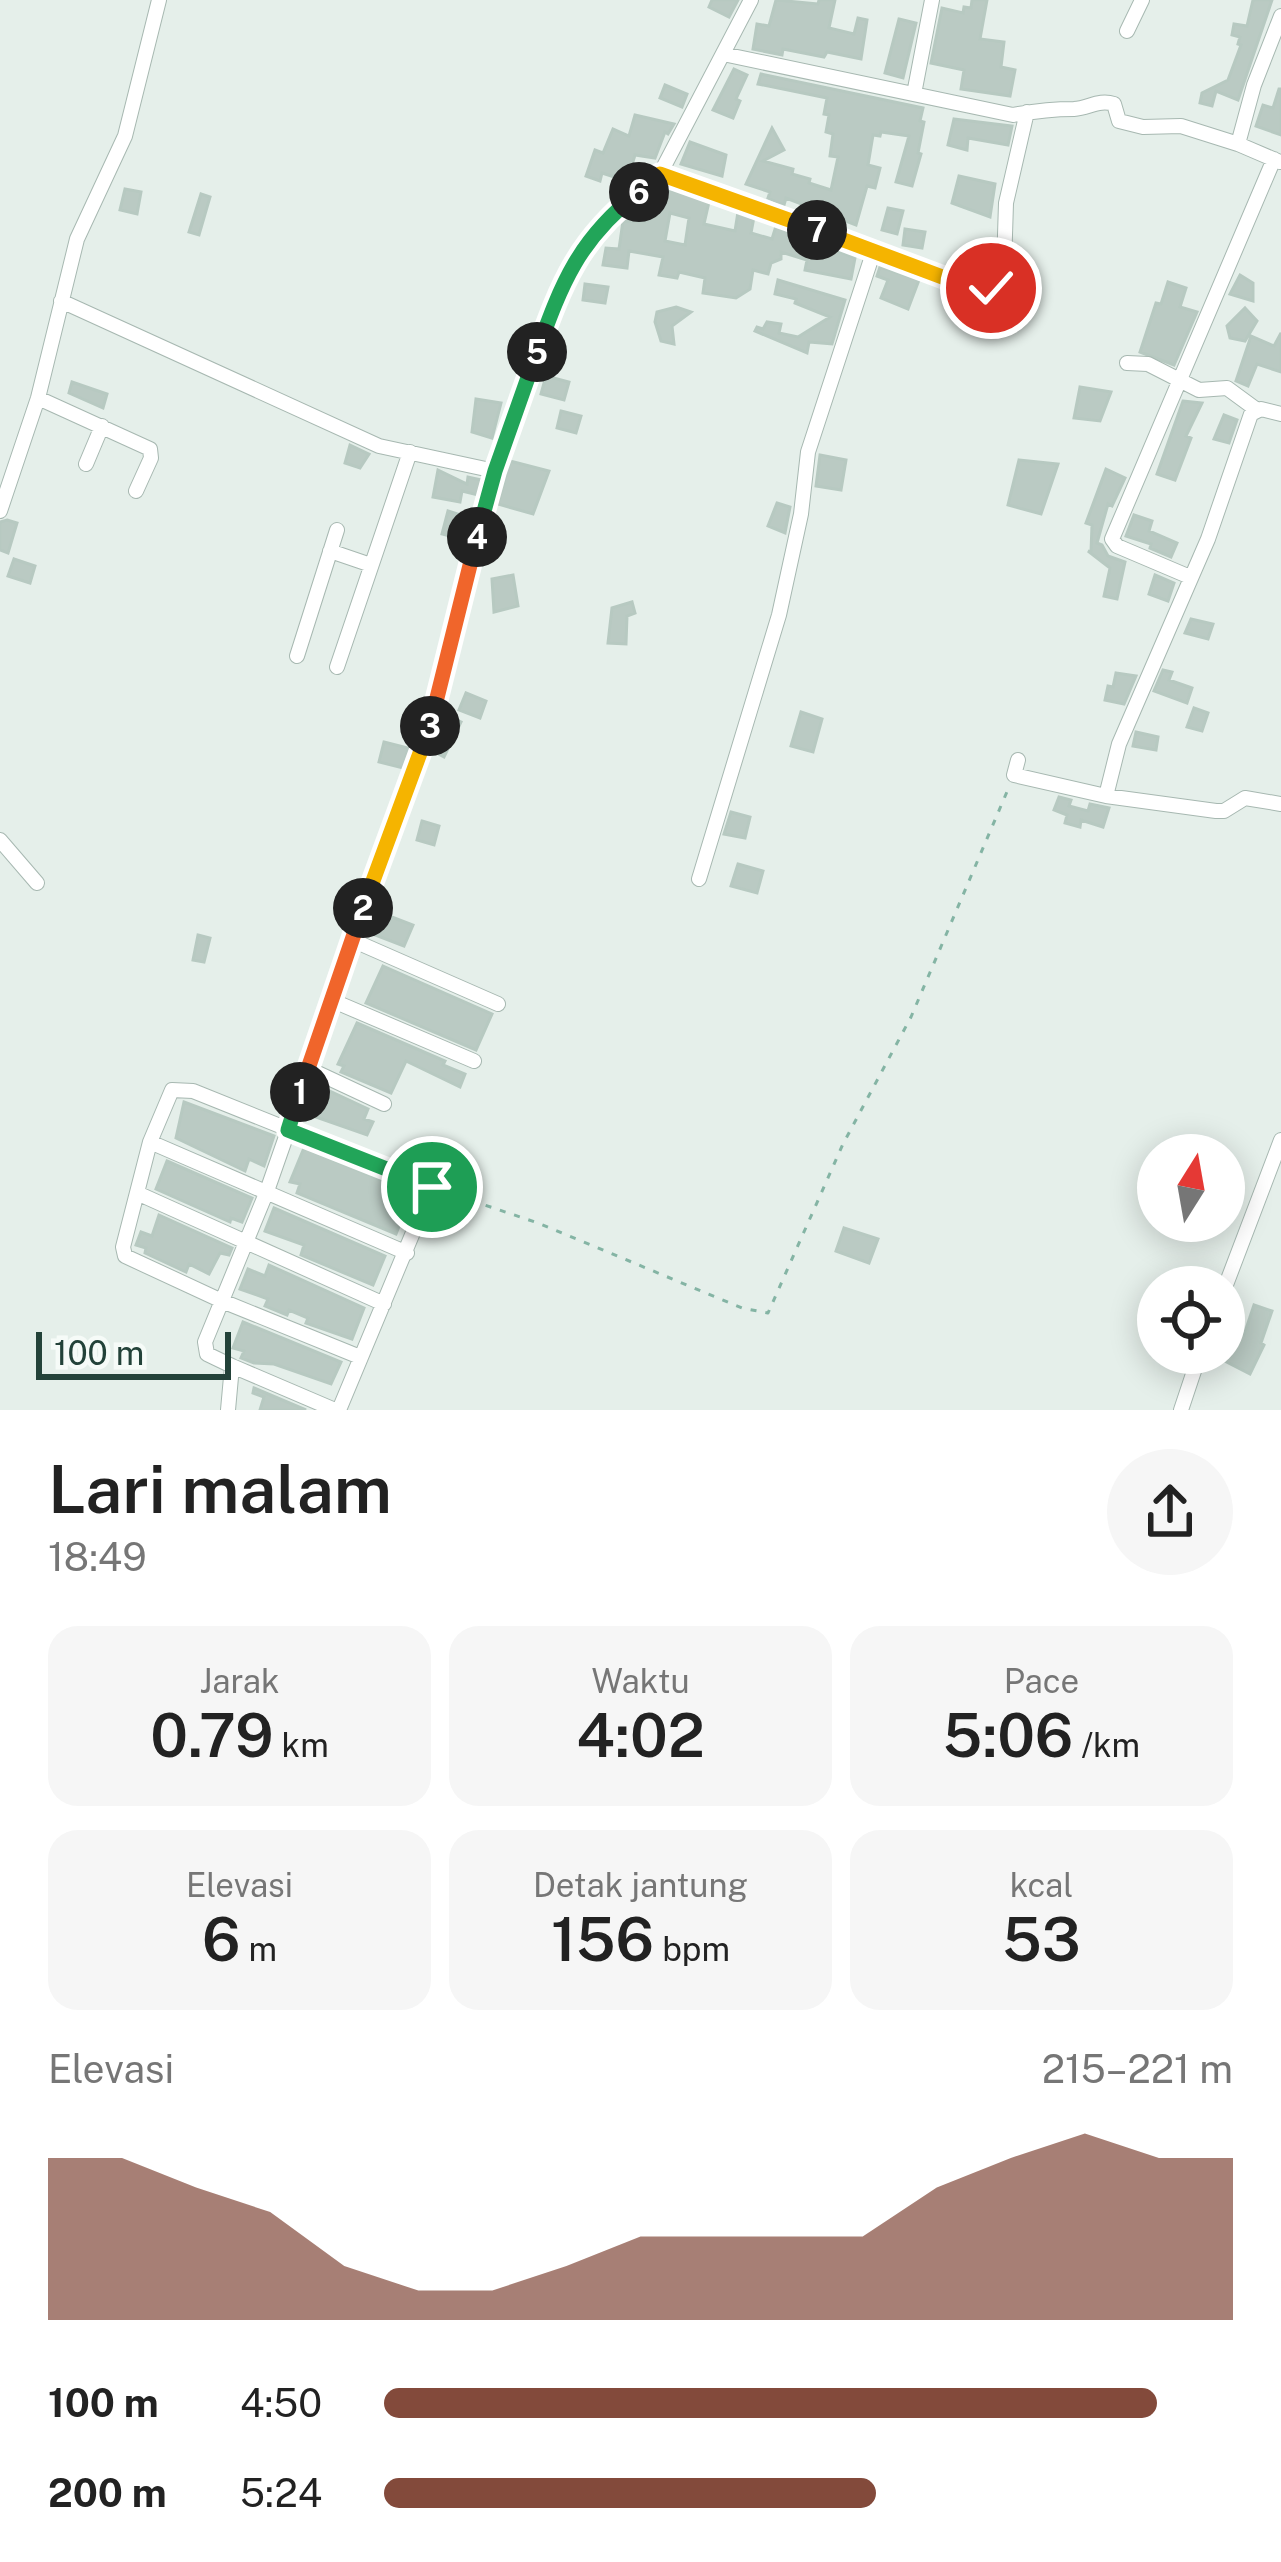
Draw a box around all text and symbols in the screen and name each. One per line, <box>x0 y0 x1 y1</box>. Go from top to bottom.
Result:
pin: 6 <box>609 162 669 222</box>
text: 6 <box>628 173 650 211</box>
pin: 7 <box>787 200 847 260</box>
text: 7 <box>807 211 827 249</box>
pin <box>940 237 1042 339</box>
icon: check <box>958 255 1024 321</box>
pin: 5 <box>507 322 567 382</box>
text: 5 <box>526 333 548 371</box>
pin: 4 <box>447 507 507 567</box>
text: 4 <box>466 518 488 556</box>
pin: 3 <box>400 696 460 756</box>
text: 3 <box>419 707 441 745</box>
pin: 2 <box>333 878 393 938</box>
text: 2 <box>353 889 373 927</box>
pin: 1 <box>270 1062 330 1122</box>
text: 1 <box>293 1073 307 1111</box>
north arrow <box>1137 1134 1245 1242</box>
map controls <box>1137 1134 1245 1374</box>
pin <box>381 1136 483 1238</box>
icon: arrive <box>399 1154 465 1220</box>
button: locate <box>1137 1266 1245 1374</box>
scale bar <box>36 1326 231 1379</box>
text: 100 m <box>54 1334 144 1372</box>
button: share <box>1107 1449 1233 1575</box>
text: Lari malam <box>48 1450 392 1528</box>
text: 18:49 <box>48 1534 147 1580</box>
text: Jarak <box>199 1662 280 1700</box>
text: Waktu <box>591 1662 690 1700</box>
text: Pace <box>1004 1662 1079 1700</box>
text: 0.79 <box>150 1700 274 1771</box>
text: 4:02 <box>576 1700 705 1771</box>
text: 5:06 <box>943 1700 1073 1771</box>
text: km <box>274 1726 329 1764</box>
text: /km <box>1073 1726 1140 1764</box>
text: Elevasi <box>186 1866 293 1904</box>
text: Detak jantung <box>533 1866 748 1904</box>
text: kcal <box>1010 1866 1073 1904</box>
text: 6 <box>202 1904 241 1975</box>
text: 156 <box>551 1904 654 1975</box>
text: 53 <box>1002 1904 1081 1975</box>
text: m <box>241 1930 277 1968</box>
text: bpm <box>654 1930 730 1968</box>
text: Elevasi <box>48 2046 174 2092</box>
text: 215–221 m <box>1042 2046 1233 2092</box>
text: 100 m <box>48 2380 159 2426</box>
text: 4:50 <box>240 2380 322 2426</box>
text: 200 m <box>48 2470 167 2516</box>
text: 5:24 <box>240 2470 322 2516</box>

